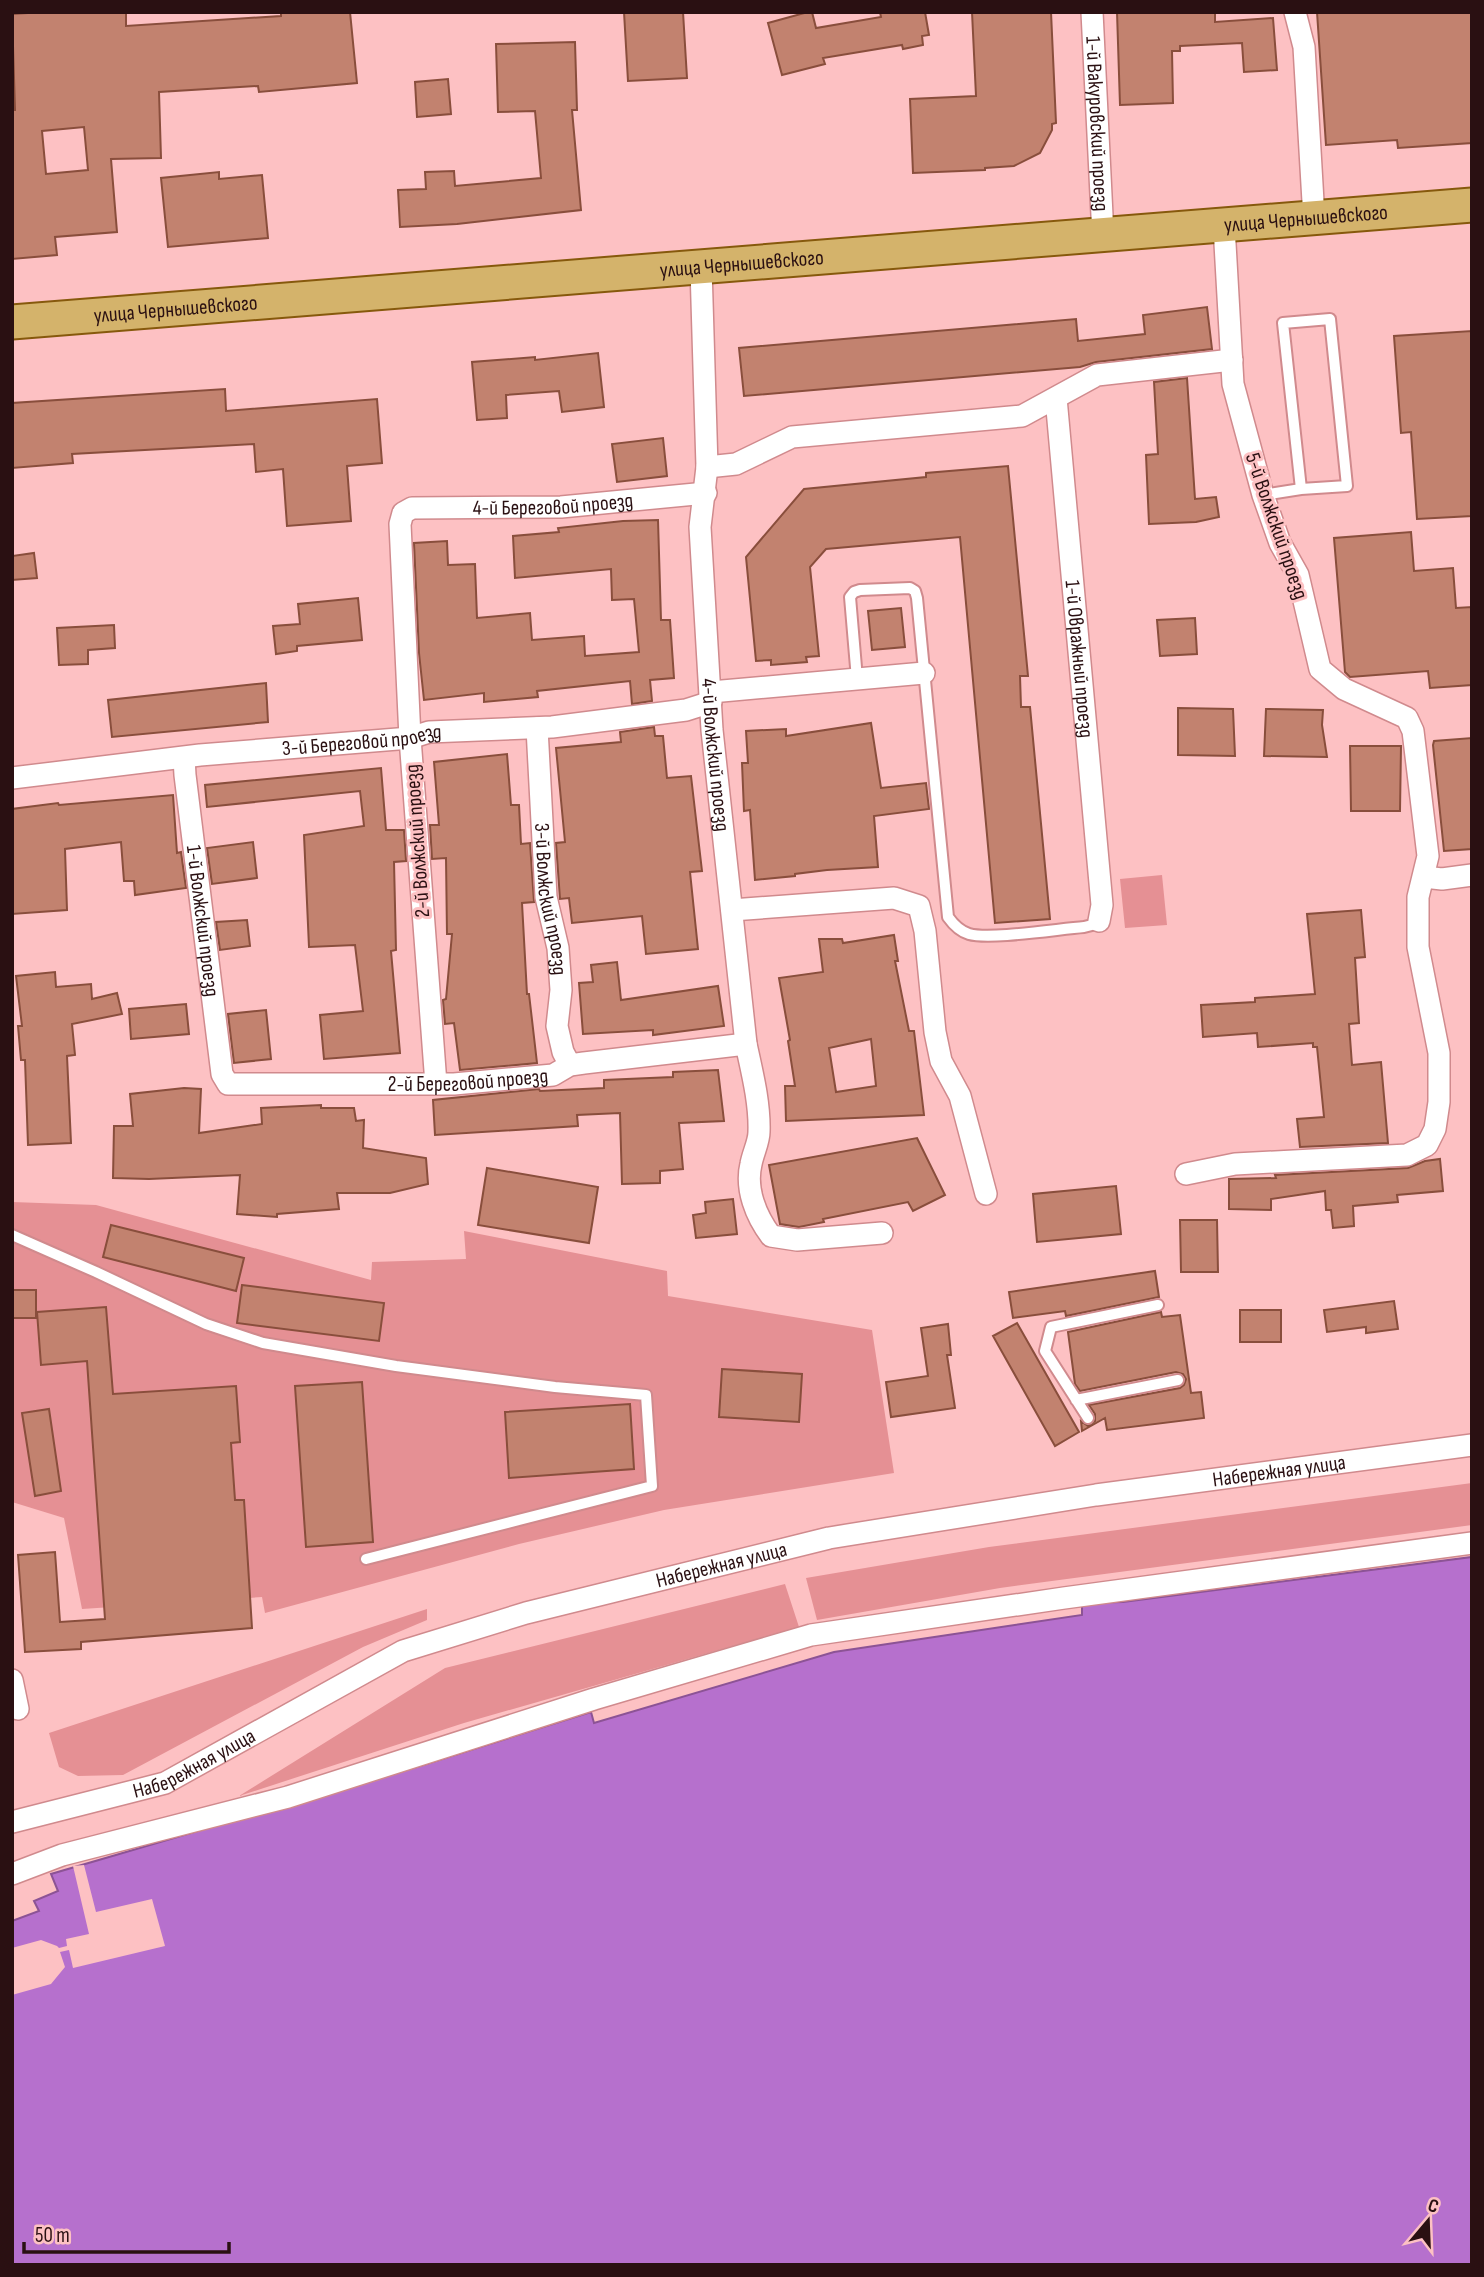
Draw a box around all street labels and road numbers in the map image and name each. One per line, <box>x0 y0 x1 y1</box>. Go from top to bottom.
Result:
street label: 1-й Вакуровский проезд <box>1080 36 1114 212</box>
street label: улица Чернышевского <box>1223 200 1389 238</box>
street label: улица Чернышевского <box>659 245 825 283</box>
street label: улица Чернышевского <box>93 290 258 328</box>
street label: 5-й Волжский проезд <box>1240 450 1313 603</box>
street label: 4-й Береговой проезд <box>473 488 634 521</box>
street label: 1-й Овражный проезд <box>1060 579 1099 739</box>
street label: 4-й Волжский проезд <box>696 678 735 833</box>
street label: 3-й Береговой проезд <box>281 719 442 761</box>
street label: 2-й Волжский проезд <box>400 763 435 918</box>
street label: 3-й Волжский проезд <box>529 822 572 976</box>
street label: 1-й Волжский проезд <box>181 844 224 998</box>
street label: 2-й Береговой проезд <box>388 1064 549 1097</box>
street label: Набережная улица <box>1211 1450 1347 1492</box>
street label: Набережная улица <box>653 1537 789 1593</box>
street label: Набережная улица <box>130 1723 260 1804</box>

